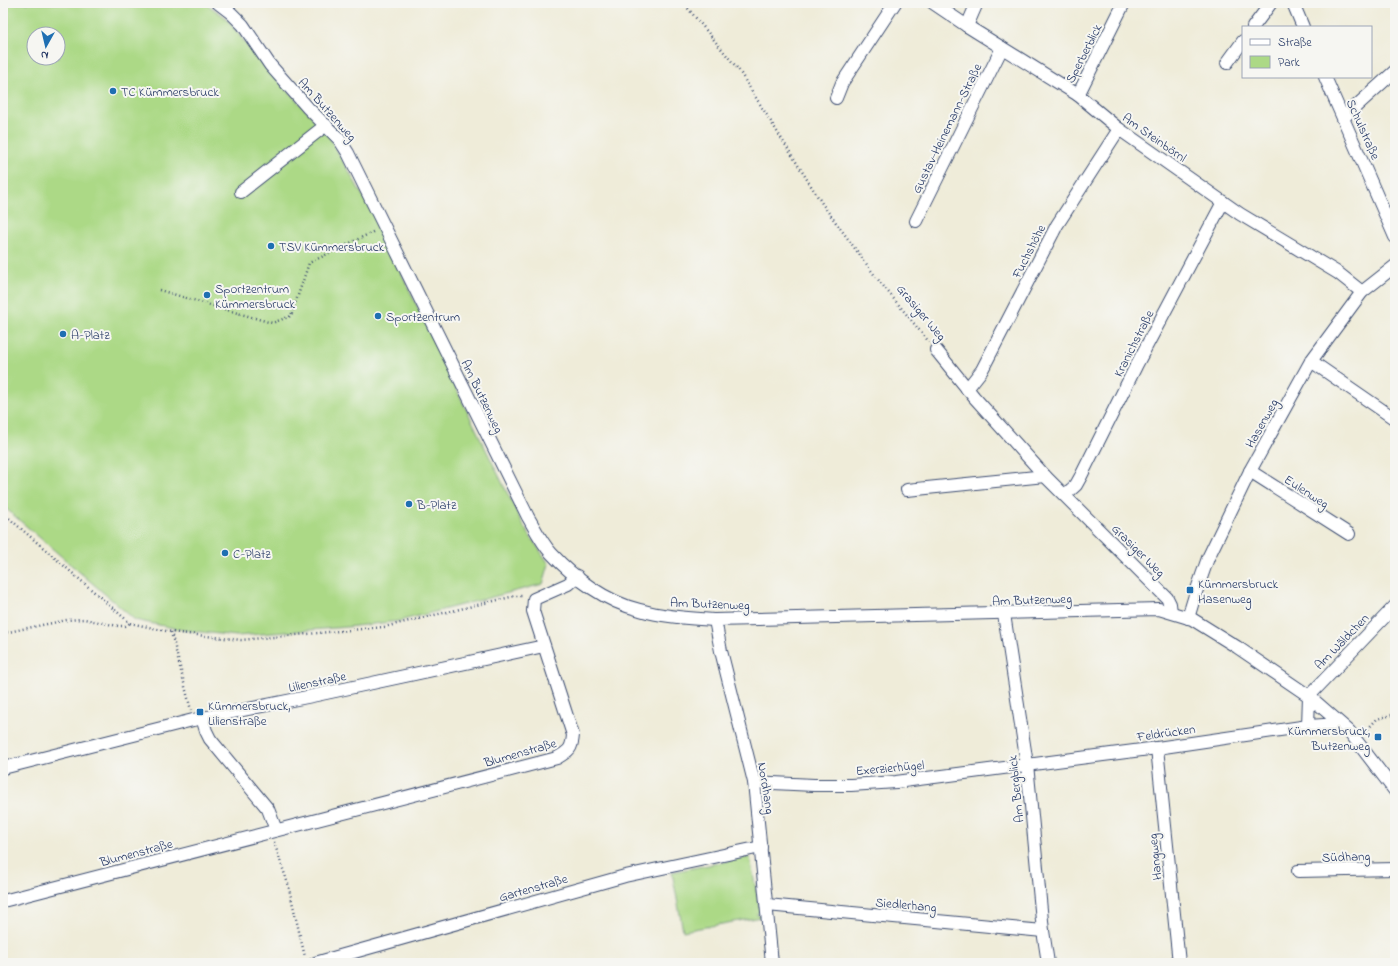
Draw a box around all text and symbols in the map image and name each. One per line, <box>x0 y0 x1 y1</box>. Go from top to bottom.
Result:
street label: Sperberblick <box>1061 20 1108 87</box>
north arrow <box>26 26 66 66</box>
legend <box>1242 26 1372 78</box>
text: Straße <box>1278 34 1312 52</box>
text: N <box>40 46 50 63</box>
text: Park <box>1278 54 1300 72</box>
street label: Gustav-Heinemann-Straße <box>908 60 987 197</box>
street label: Am Butzenweg <box>292 74 361 147</box>
place label: TC Kümmersbruck <box>121 83 219 102</box>
marker: TC Kümmersbruck <box>108 86 118 96</box>
street label: Schulstraße <box>1341 96 1385 163</box>
street label: Am Steinbörnl <box>1118 109 1190 167</box>
street label: Fuchshöhe <box>1007 221 1051 283</box>
place label: TSV Kümmersbruck <box>279 238 385 257</box>
marker: TSV Kümmersbruck <box>266 241 276 251</box>
place label: Sportzentrum Kümmersbruck <box>215 280 295 314</box>
street label: Grasiger Weg <box>891 280 950 346</box>
marker: Sportzentrum Kümmersbruck <box>202 290 212 300</box>
street label: Kranichstraße <box>1109 307 1159 380</box>
place label: Sportzentrum <box>386 308 460 327</box>
marker: Sportzentrum <box>373 311 383 321</box>
place label: A-Platz <box>71 326 110 345</box>
marker: A-Platz <box>58 329 68 339</box>
street label: Am Butzenweg <box>455 357 508 437</box>
street label: Hasenweg <box>1241 396 1285 452</box>
street label: Eulenweg <box>1280 471 1332 515</box>
place label: B-Platz <box>416 496 457 515</box>
marker: B-Platz <box>404 499 414 509</box>
street label: Grasiger Weg <box>1106 520 1169 583</box>
place label: C-Platz <box>233 545 271 564</box>
marker: C-Platz <box>220 548 230 558</box>
place label: Kümmersbruck Hasenweg <box>1198 575 1278 610</box>
marker: Kümmersbruck Hasenweg <box>1185 585 1195 595</box>
street label: Am Butzenweg <box>992 590 1072 612</box>
street label: Am Butzenweg <box>670 594 750 616</box>
street label: Am Wäldchen <box>1310 610 1374 674</box>
street label: Lilienstraße <box>287 667 348 698</box>
place label: Kümmersbruck, Lilienstraße <box>208 697 290 731</box>
marker: Kümmersbruck, Lilienstraße <box>195 707 205 717</box>
street label: Feldrücken <box>1135 720 1197 747</box>
place label: Kümmersbruck, Butzenweg <box>1288 722 1370 757</box>
marker: Kümmersbruck, Butzenweg <box>1373 732 1383 742</box>
street label: Blumenstraße <box>481 734 559 773</box>
street label: Am Bergblick <box>1003 754 1030 824</box>
street label: Exerzierhügel <box>855 756 925 782</box>
street label: Nordhang <box>751 761 779 816</box>
street label: Hangweg <box>1144 832 1168 881</box>
street label: Blumenstraße <box>97 835 175 873</box>
street label: Südhang <box>1321 847 1371 869</box>
street label: Gartenstraße <box>497 870 570 907</box>
street label: Siedlerhang <box>874 893 937 919</box>

